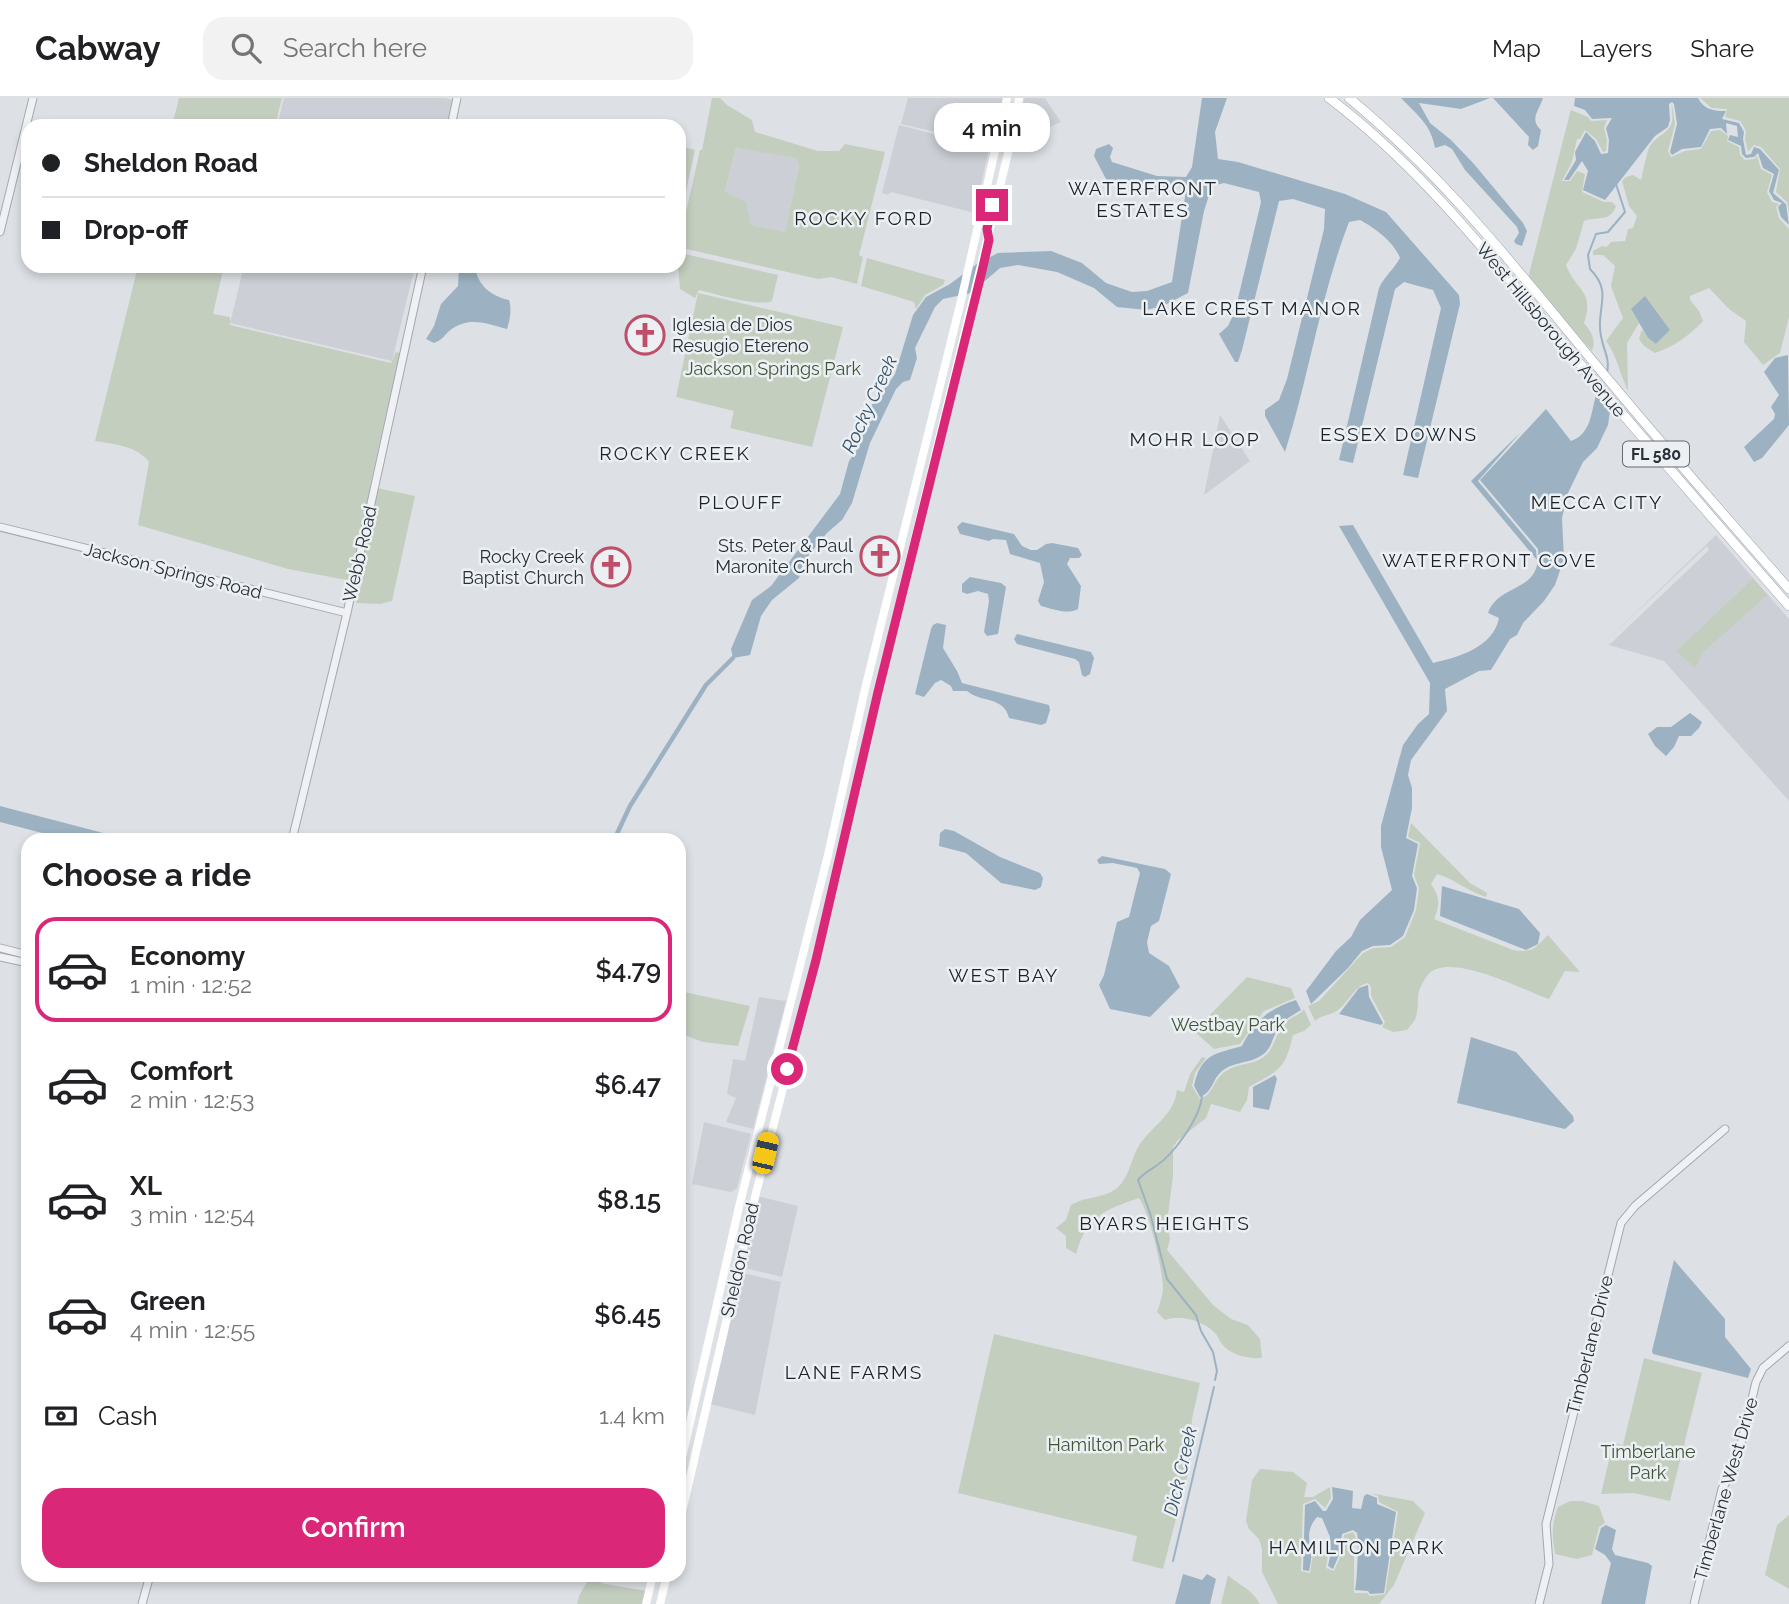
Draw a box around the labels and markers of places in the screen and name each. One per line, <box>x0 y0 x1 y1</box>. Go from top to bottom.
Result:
church icon: Iglesia de Dios Resugio Etereno <box>624 314 666 356</box>
place label: Iglesia de Dios Resugio Etereno <box>672 314 809 356</box>
place label: Sts. Peter & Paul Maronite Church <box>715 535 853 577</box>
church icon: Sts. Peter & Paul Maronite Church <box>859 535 901 577</box>
place label: Rocky Creek Baptist Church <box>462 546 584 588</box>
church icon: Rocky Creek Baptist Church <box>590 546 632 588</box>

